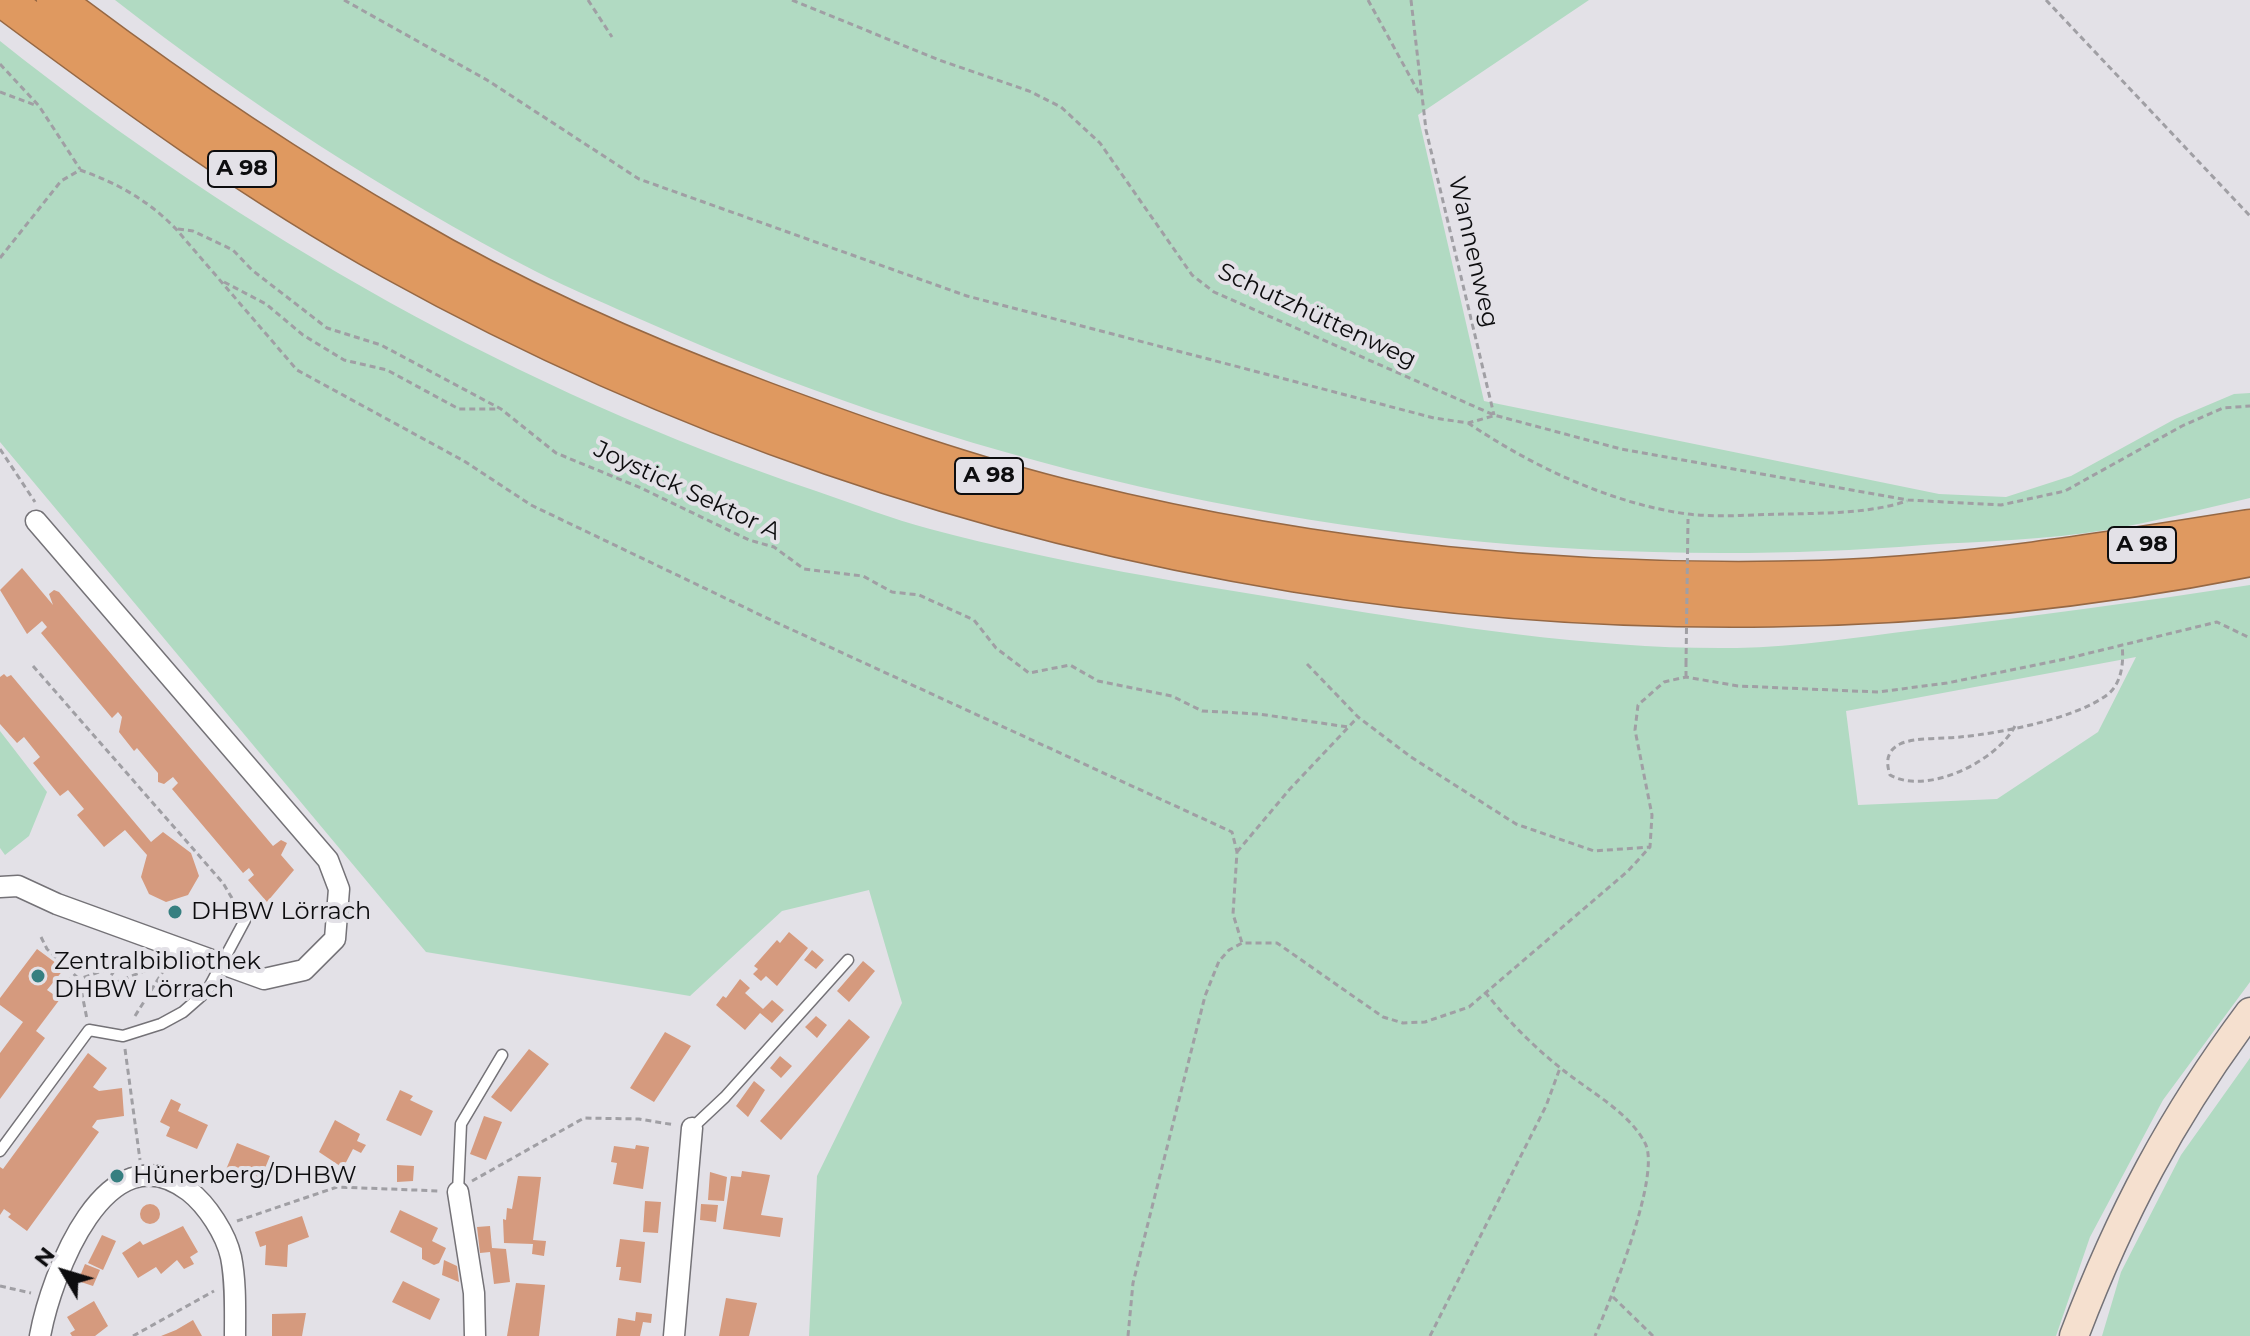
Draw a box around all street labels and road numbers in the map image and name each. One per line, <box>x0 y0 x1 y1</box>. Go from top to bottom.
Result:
road number: A 98 <box>208 151 276 187</box>
street label: Wannenweg <box>1442 174 1504 330</box>
street label: Schutzhüttenweg <box>1213 257 1421 375</box>
street label: Joystick Sektor A <box>589 435 785 547</box>
road number: A 98 <box>955 458 1023 494</box>
road number: A 98 <box>2108 527 2176 563</box>

